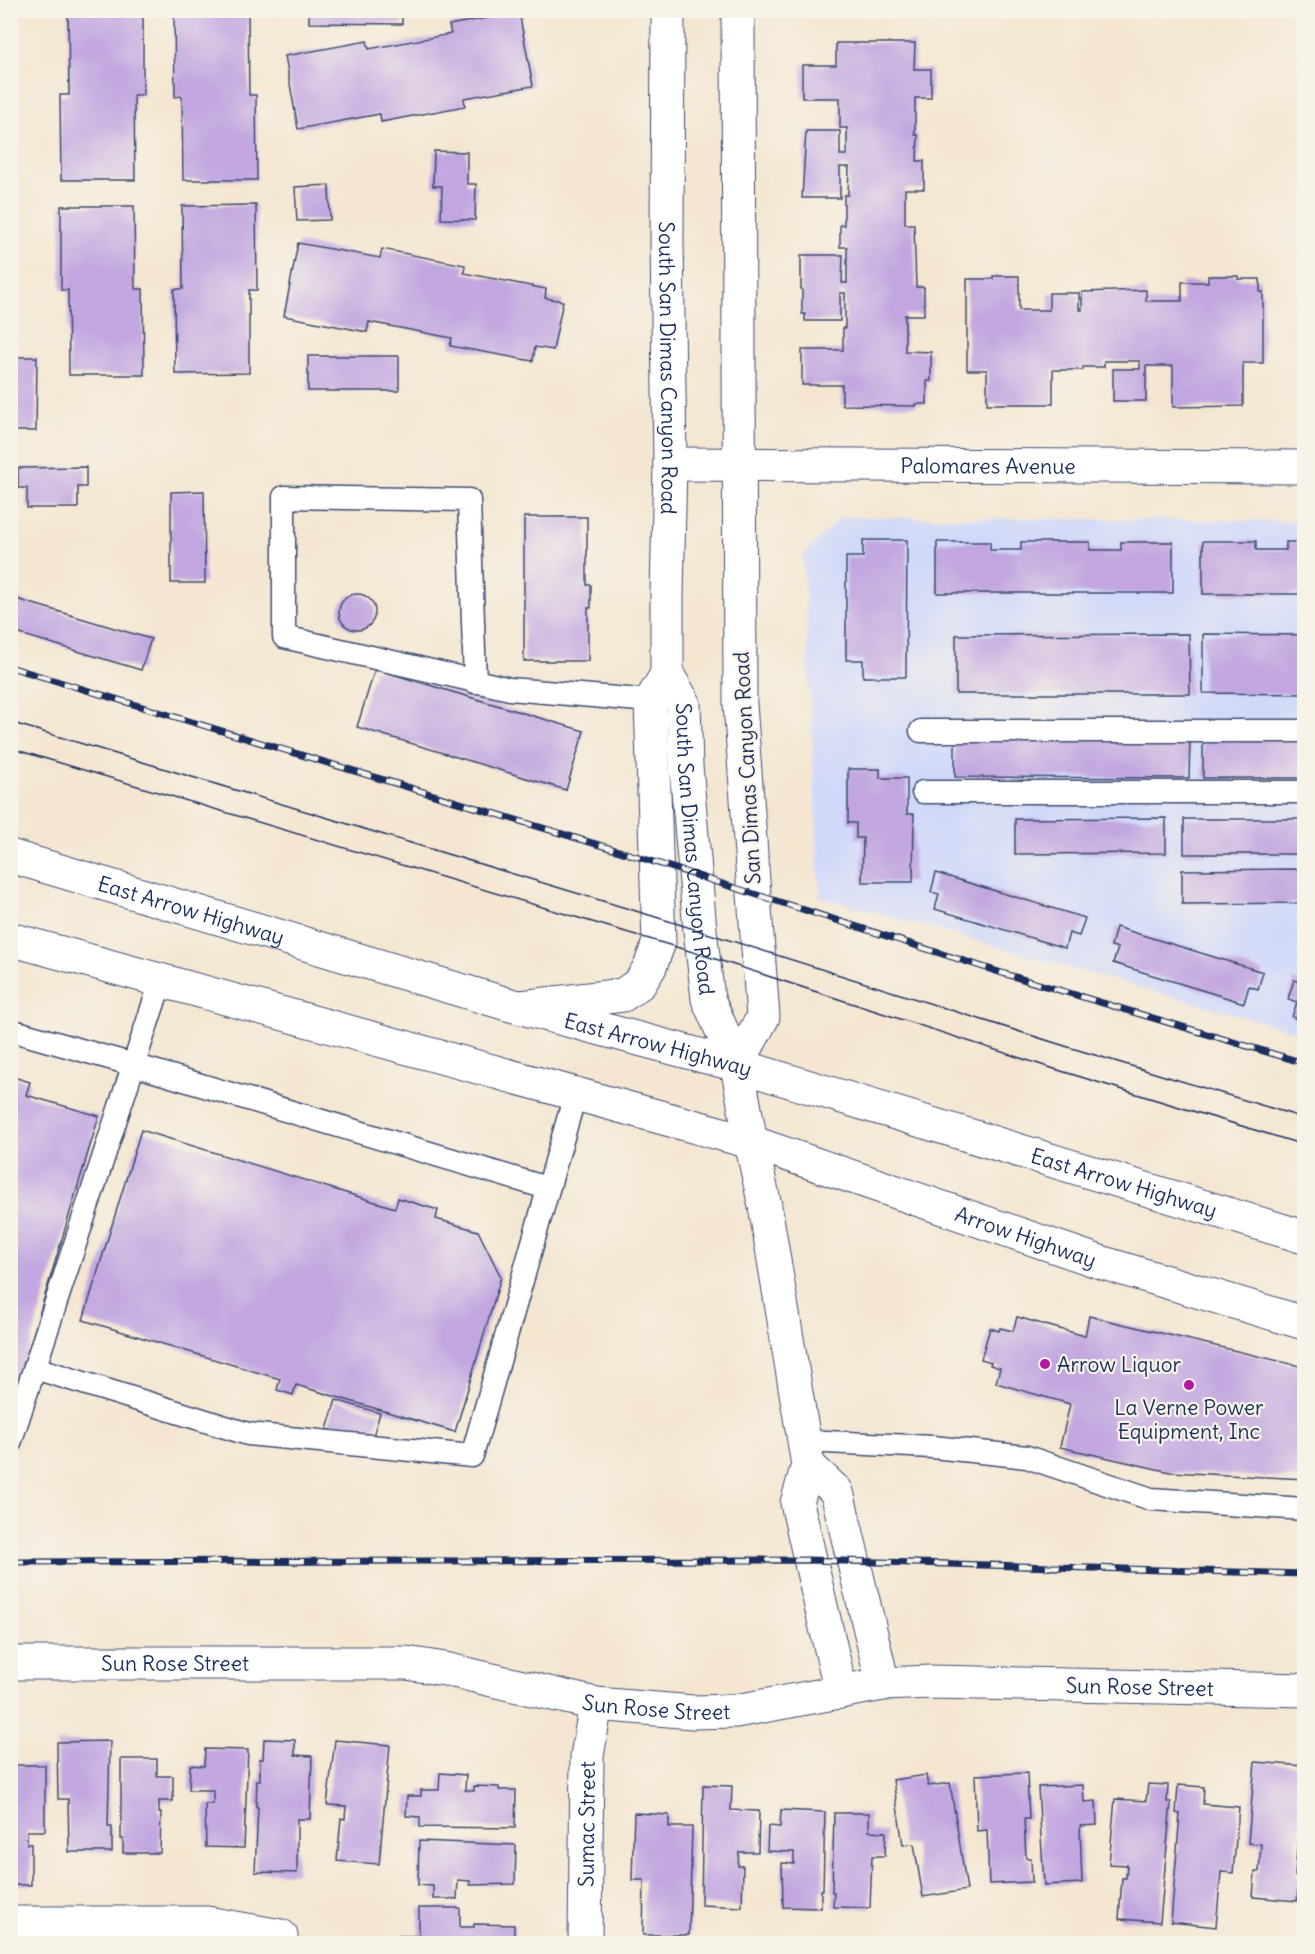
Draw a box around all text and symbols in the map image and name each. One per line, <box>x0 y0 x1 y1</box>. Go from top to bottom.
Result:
street label: South San Dimas Canyon Road <box>653 221 684 515</box>
street label: Palomares Avenue <box>900 452 1076 479</box>
street label: San Dimas Canyon Road <box>727 651 767 885</box>
street label: South San Dimas Canyon Road <box>670 702 721 996</box>
street label: East Arrow Highway <box>95 869 288 950</box>
street label: East Arrow Highway <box>561 1006 755 1082</box>
street label: East Arrow Highway <box>1028 1141 1220 1223</box>
street label: Arrow Highway <box>952 1200 1100 1273</box>
place label: Arrow Liquor <box>1057 1351 1181 1378</box>
marker: Arrow Liquor <box>1038 1357 1052 1371</box>
marker: La Verne Power Equipment, Inc <box>1182 1378 1196 1392</box>
place label: La Verne Power Equipment, Inc <box>1114 1394 1264 1445</box>
street label: Sun Rose Street <box>101 1650 249 1677</box>
street label: Sun Rose Street <box>1065 1671 1214 1702</box>
street label: Sun Rose Street <box>580 1688 731 1726</box>
street label: Sumac Street <box>572 1761 600 1887</box>

